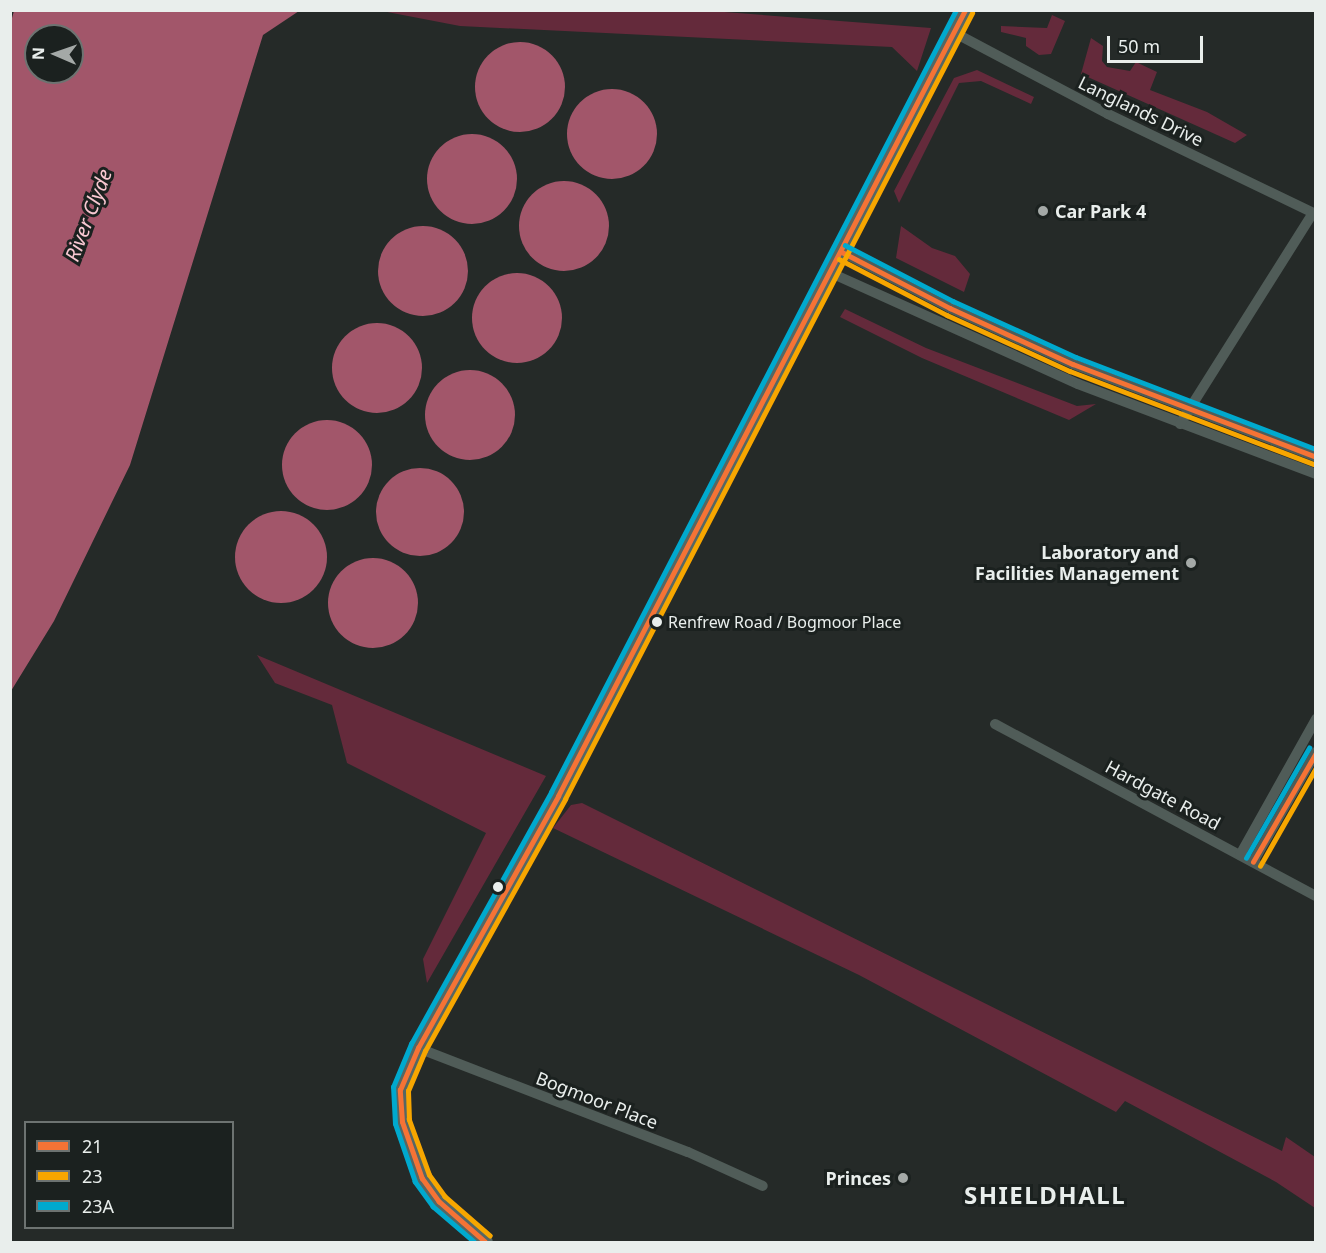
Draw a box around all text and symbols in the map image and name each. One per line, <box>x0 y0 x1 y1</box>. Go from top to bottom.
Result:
north arrow <box>24 24 84 84</box>
scale bar <box>1110 24 1206 62</box>
text: 50 m <box>1118 34 1160 58</box>
text: N <box>27 47 49 60</box>
street label: Langlands Drive <box>1075 71 1207 151</box>
water label: River Clyde <box>59 165 117 265</box>
place label: Car Park 4 <box>1055 200 1146 222</box>
marker: Car Park 4 <box>1036 204 1050 218</box>
place label: Laboratory and Facilities Management <box>975 542 1179 584</box>
marker: Laboratory and Facilities Management <box>1184 556 1198 570</box>
place label: Renfrew Road / Bogmoor Place <box>668 612 901 632</box>
marker: Renfrew Road / Bogmoor Place <box>651 616 663 628</box>
street label: Hardgate Road <box>1102 756 1224 834</box>
unlabelled marker <box>492 881 504 893</box>
street label: Bogmoor Place <box>533 1067 661 1133</box>
legend <box>24 1121 234 1229</box>
text: 21 <box>82 1134 103 1158</box>
text: 23 <box>82 1164 103 1188</box>
place label: Princes <box>826 1167 891 1189</box>
marker: Princes <box>896 1171 910 1185</box>
district label: SHIELDHALL <box>964 1181 1126 1209</box>
text: 23A <box>82 1194 114 1218</box>

